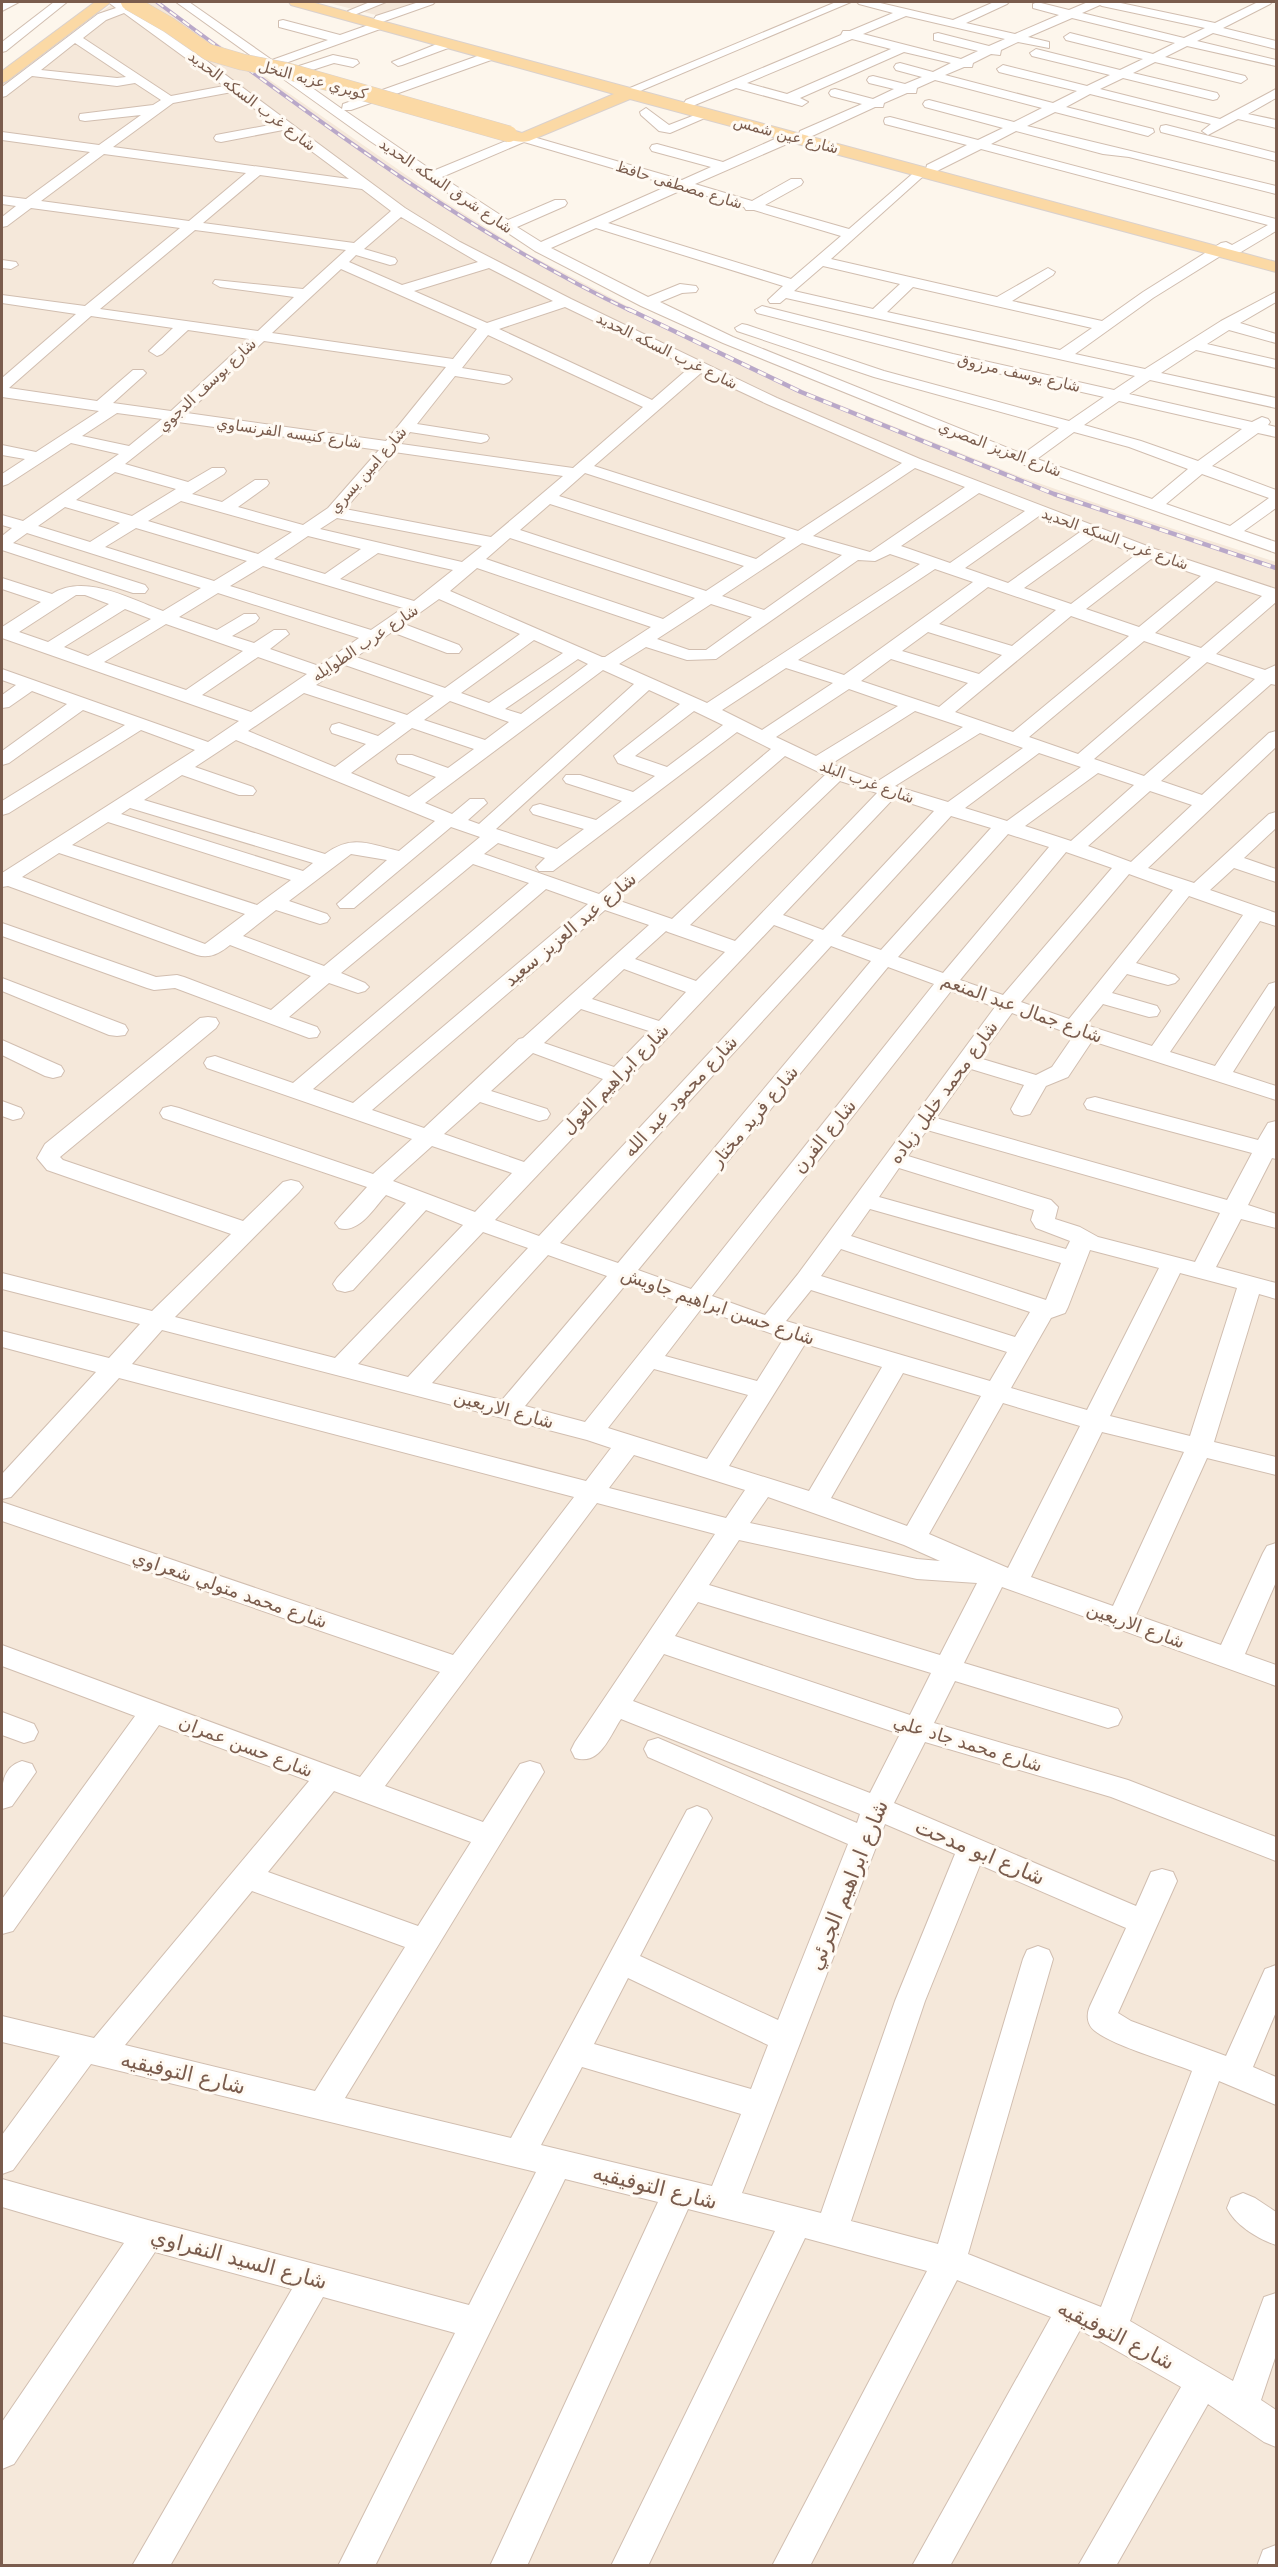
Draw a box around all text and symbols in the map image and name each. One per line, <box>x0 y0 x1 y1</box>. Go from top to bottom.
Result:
street label: شارع غرب السكه الحديد <box>185 47 319 155</box>
street label: كوبري عزبه النخل <box>256 57 370 104</box>
street label: شارع عين شمس <box>731 112 841 158</box>
street label: شارع شرق السكه الحديد <box>376 135 516 237</box>
street label: شارع مصطفى حافظ <box>613 157 745 213</box>
street label: شارع غرب السكه الحديد <box>594 309 740 393</box>
street label: شارع يوسف الدجوي <box>154 335 261 436</box>
street label: شارع يوسف مرزوق <box>956 350 1082 396</box>
street label: شارع كنيسه الفرنساوي <box>215 414 363 453</box>
street label: شارع العزيز المصري <box>936 417 1064 482</box>
street label: شارع امين يسري <box>326 423 411 518</box>
street label: شارع غرب السكه الحديد <box>1039 504 1191 574</box>
street label: شارع عرب الطوايله <box>308 601 422 685</box>
street label: شارع غرب البلد <box>817 757 917 807</box>
street label: شارع عبد العزيز سعيد <box>500 868 641 991</box>
street label: شارع جمال عبد المنعم <box>938 969 1105 1048</box>
street label: شارع محمد خليل زياده <box>884 1017 1003 1168</box>
street label: شارع ابراهيم الغول <box>557 1020 674 1139</box>
street label: شارع محمود عبد الله <box>618 1031 742 1162</box>
street label: شارع فريد مختار <box>705 1061 803 1172</box>
street label: شارع الفرن <box>788 1095 861 1178</box>
street label: شارع حسن ابراهيم جاويش <box>618 1263 817 1350</box>
street label: شارع الاربعين <box>452 1386 556 1433</box>
street label: شارع محمد متولي شعراوي <box>130 1546 330 1633</box>
street label: شارع الاربعين <box>1084 1598 1188 1653</box>
street label: شارع محمد جاد علي <box>891 1710 1045 1777</box>
street label: شارع حسن عمران <box>176 1711 316 1782</box>
street label: شارع ابراهيم الجرئي <box>803 1796 894 1974</box>
street label: شارع ابو مدحت <box>912 1814 1048 1890</box>
street label: شارع التوفيقيه <box>118 2047 248 2099</box>
street label: شارع التوفيقيه <box>590 2160 720 2214</box>
street label: شارع السيد النفراوي <box>148 2224 330 2294</box>
street label: شارع التوفيقيه <box>1054 2295 1178 2375</box>

